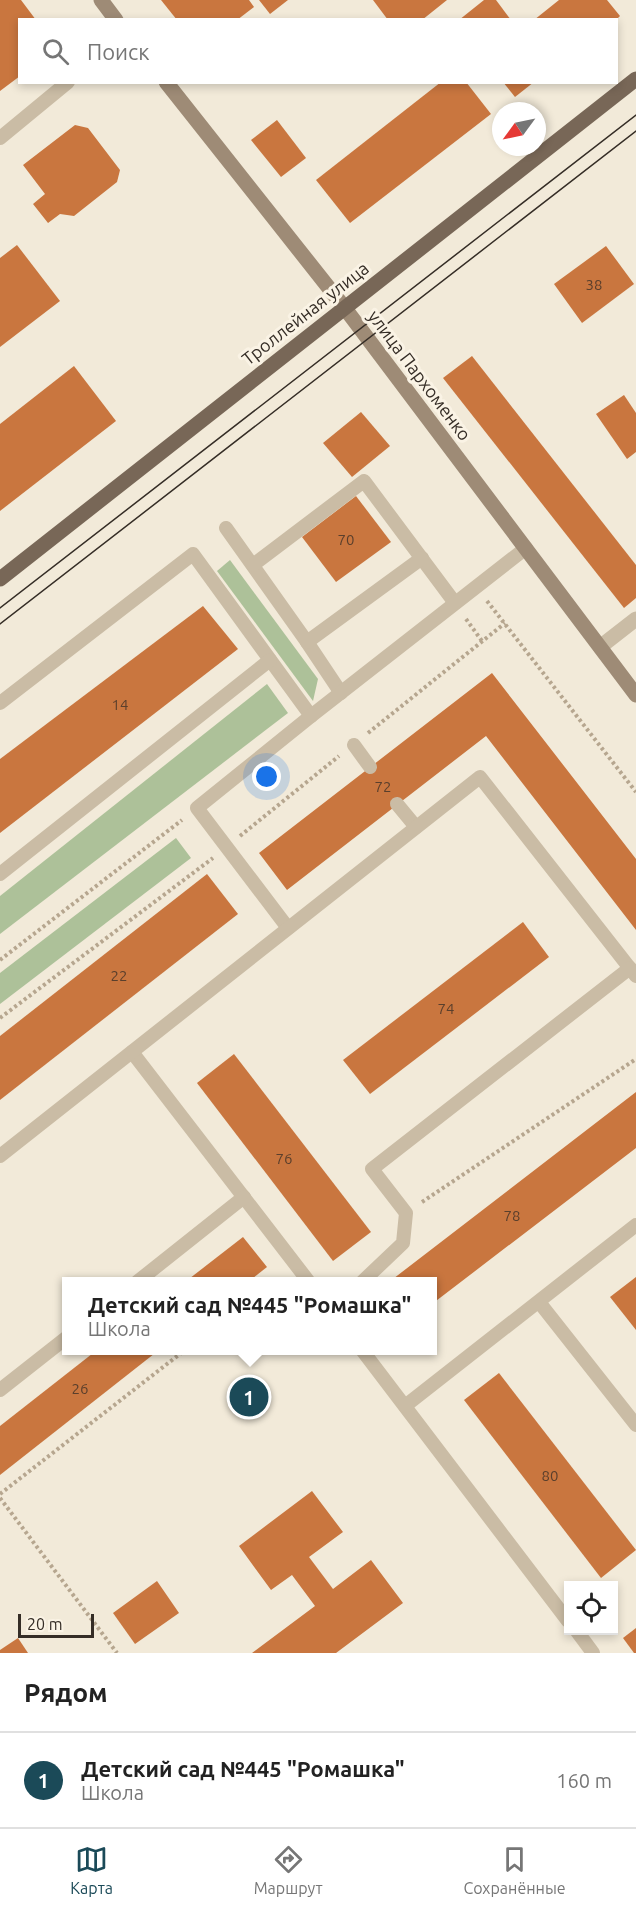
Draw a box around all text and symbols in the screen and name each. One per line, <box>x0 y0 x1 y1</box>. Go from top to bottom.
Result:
search box <box>18 18 618 84</box>
icon: search <box>39 35 72 68</box>
text: Поиск <box>87 39 150 64</box>
north arrow <box>492 102 546 156</box>
street label: Троллейная улица <box>238 257 372 369</box>
house number: 38 <box>586 276 602 293</box>
street label: улица Пархоменко <box>365 306 475 444</box>
house number: 70 <box>338 531 354 548</box>
house number: 14 <box>112 696 128 713</box>
your location <box>252 762 281 791</box>
house number: 72 <box>375 778 391 795</box>
house number: 22 <box>111 967 127 984</box>
house number: 74 <box>438 1000 454 1017</box>
house number: 76 <box>276 1150 292 1167</box>
house number: 78 <box>504 1207 520 1224</box>
popup <box>62 1277 437 1355</box>
text: Детский сад №445 "Ромашка" <box>88 1292 411 1317</box>
text: Школа <box>88 1317 151 1340</box>
pin: 1 <box>230 1374 268 1420</box>
house number: 26 <box>72 1380 88 1397</box>
house number: 80 <box>542 1467 558 1484</box>
map controls <box>564 1581 618 1635</box>
button: locate <box>564 1581 618 1635</box>
scale bar <box>18 1611 94 1638</box>
text: 20 m <box>27 1615 63 1633</box>
text: Рядом <box>24 1678 108 1707</box>
text: Детский сад №445 "Ромашка" <box>81 1756 405 1781</box>
text: 1 <box>38 1769 49 1792</box>
text: 160 m <box>556 1769 612 1792</box>
text: Школа <box>81 1781 144 1804</box>
tab: Карта <box>70 1843 113 1897</box>
tab: Маршрут <box>254 1843 323 1897</box>
tab: Сохранённые <box>463 1843 566 1897</box>

